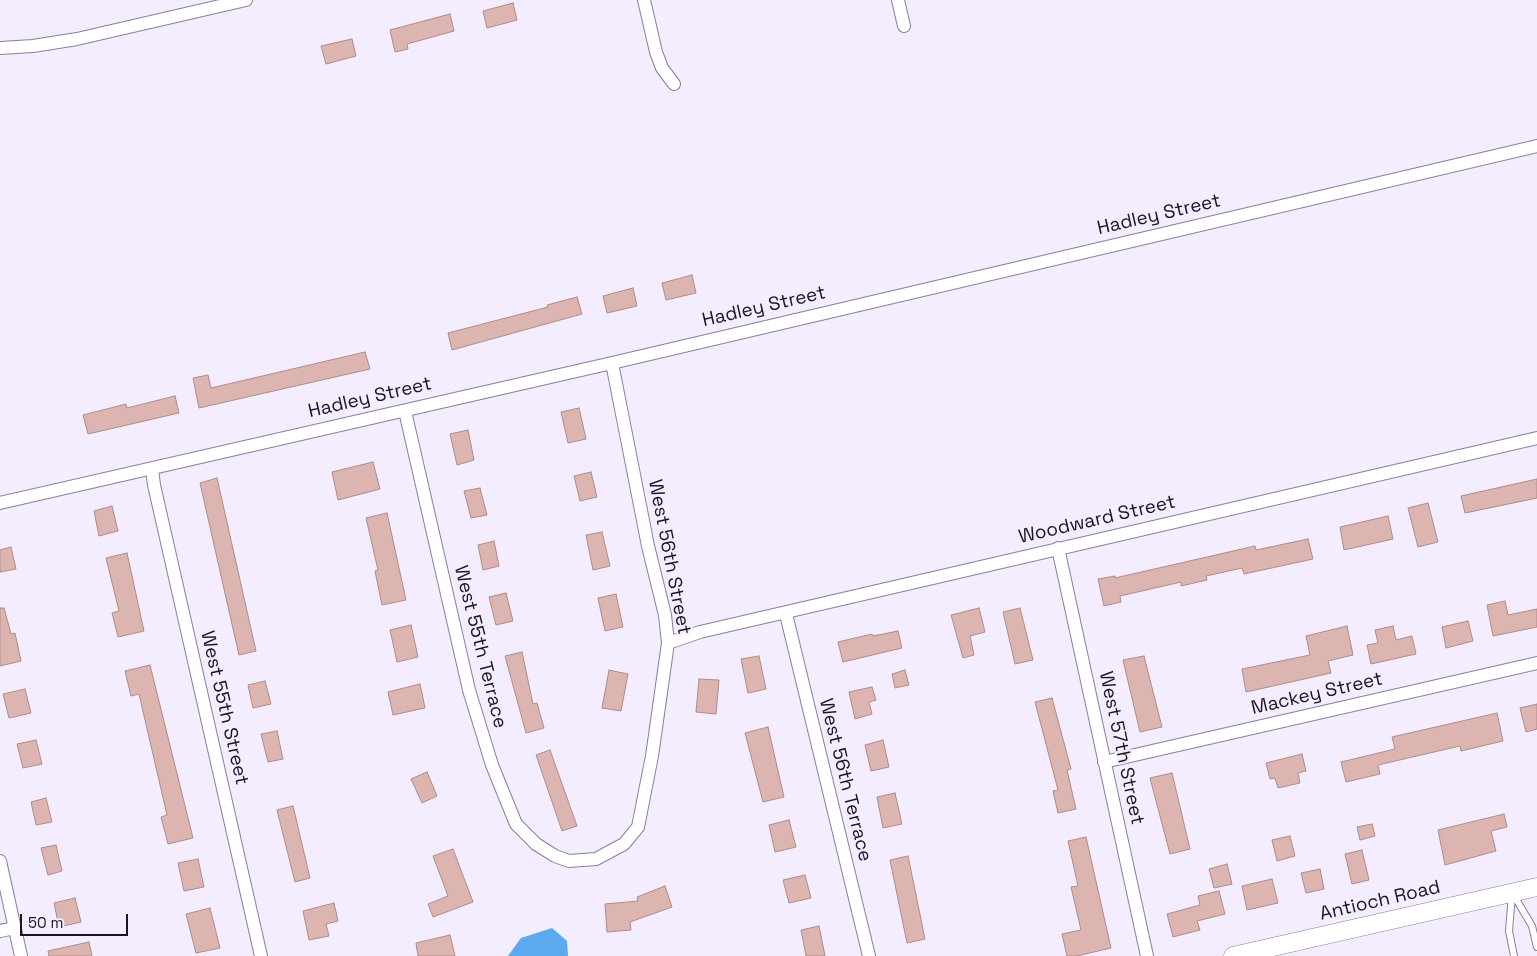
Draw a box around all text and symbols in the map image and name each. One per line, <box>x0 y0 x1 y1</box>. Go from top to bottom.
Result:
street label: Hadley Street <box>1095 190 1223 240</box>
street label: Hadley Street <box>700 282 828 332</box>
street label: Hadley Street <box>306 373 434 423</box>
street label: West 56th Street <box>643 478 695 636</box>
street label: Woodward Street <box>1016 491 1178 549</box>
street label: West 55th Terrace <box>449 563 511 731</box>
street label: West 55th Street <box>195 629 253 787</box>
street label: Mackey Street <box>1249 668 1385 720</box>
street label: West 57th Street <box>1094 669 1148 827</box>
street label: West 56th Terrace <box>814 696 876 864</box>
street label: Antioch Road <box>1318 876 1442 926</box>
scale bar <box>22 904 130 936</box>
text: 50 m <box>28 913 63 932</box>

